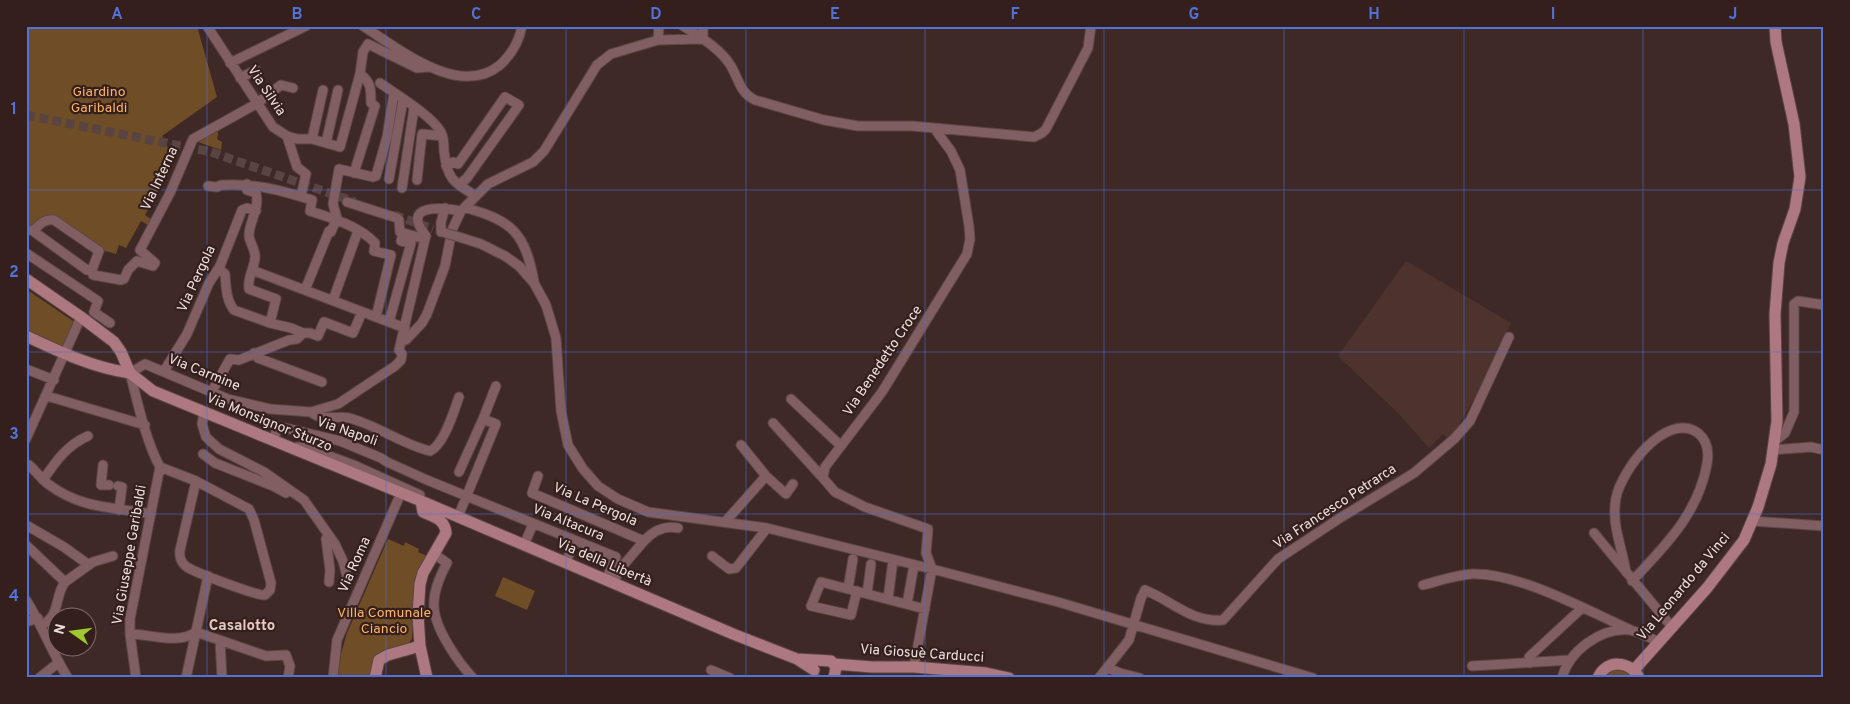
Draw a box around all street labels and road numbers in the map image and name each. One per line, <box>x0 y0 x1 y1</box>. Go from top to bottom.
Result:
street label: Via Silvia <box>243 63 289 119</box>
street label: Via Interna <box>138 144 182 214</box>
street label: Via Pergola <box>174 243 220 315</box>
street label: Via Benedetto Croce <box>840 303 926 419</box>
street label: Via Carmine <box>165 351 243 395</box>
street label: Via Monsignor Sturzo <box>204 390 335 456</box>
street label: Via Napoli <box>314 414 380 450</box>
street label: Via Francesco Petrarca <box>1270 461 1400 553</box>
street label: Via La Pergola <box>550 480 640 530</box>
street label: Via Giuseppe Garibaldi <box>109 484 151 626</box>
street label: Via Altacura <box>530 501 606 545</box>
street label: Via Leonardo da Vinci <box>1634 530 1734 644</box>
street label: Via Roma <box>335 534 375 596</box>
street label: Via della Libertà <box>554 535 654 591</box>
street label: Via Giosuè Carducci <box>859 641 985 667</box>

